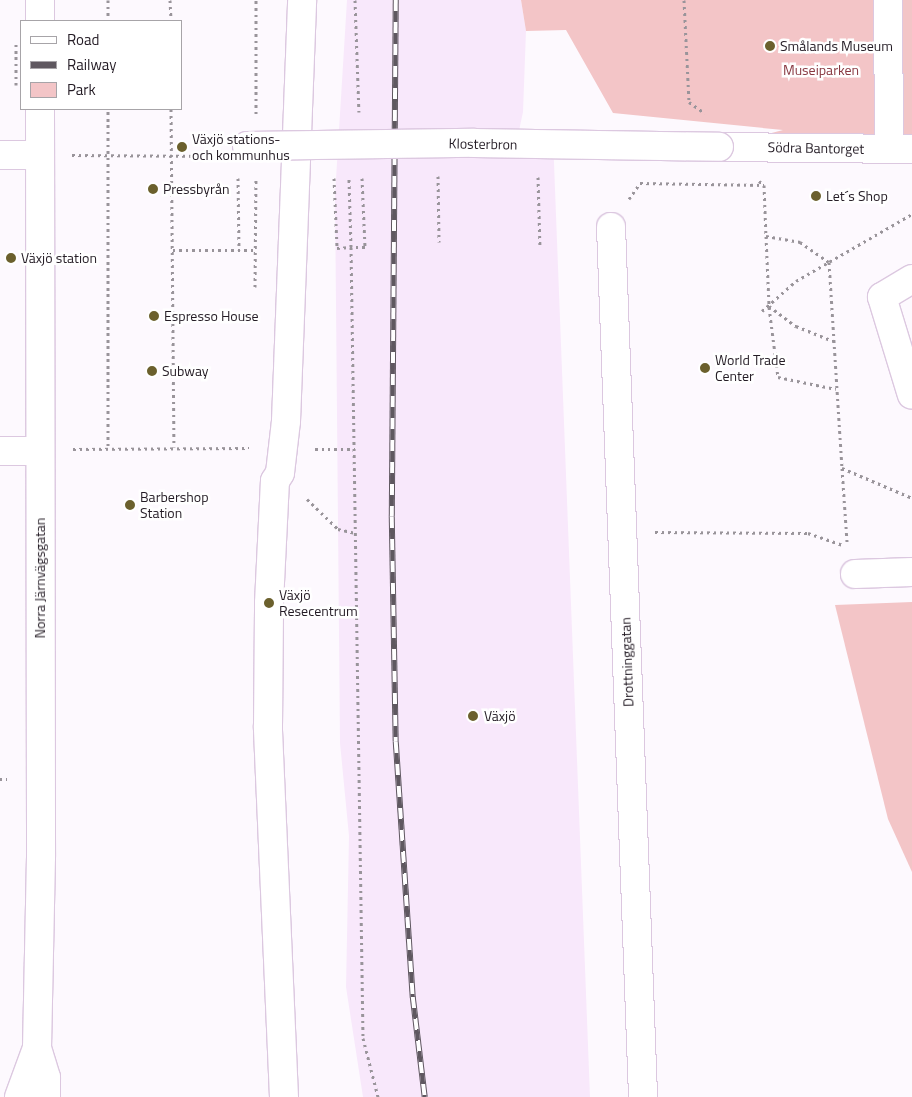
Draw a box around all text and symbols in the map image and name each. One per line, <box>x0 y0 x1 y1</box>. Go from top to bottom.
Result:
legend <box>20 20 182 110</box>
text: Road <box>67 28 99 51</box>
place label: Smålands Museum <box>780 38 893 54</box>
marker: Smålands Museum <box>764 40 776 52</box>
text: Railway <box>67 53 117 76</box>
park label: Museiparken <box>783 62 859 78</box>
text: Park <box>67 78 96 101</box>
place label: Växjö stations- och kommunhus <box>192 131 290 164</box>
street label: Klosterbron <box>448 135 518 153</box>
street label: Södra Bantorget <box>768 139 864 157</box>
marker: Växjö stations- och kommunhus <box>176 141 188 153</box>
place label: Pressbyrån <box>163 181 229 197</box>
marker: Pressbyrån <box>147 183 159 195</box>
place label: Let´s Shop <box>826 188 888 204</box>
marker: Let´s Shop <box>810 190 822 202</box>
place label: Växjö station <box>21 250 97 266</box>
marker: Växjö station <box>5 252 17 264</box>
place label: Espresso House <box>164 308 259 324</box>
marker: Espresso House <box>148 310 160 322</box>
place label: World Trade Center <box>715 352 786 384</box>
marker: World Trade Center <box>699 362 711 374</box>
place label: Subway <box>162 363 209 379</box>
marker: Subway <box>146 365 158 377</box>
place label: Barbershop Station <box>140 489 209 522</box>
marker: Barbershop Station <box>124 499 136 511</box>
street label: Norra Järnvägsgatan <box>32 518 48 638</box>
place label: Växjö Resecentrum <box>279 587 358 620</box>
marker: Växjö Resecentrum <box>263 597 275 609</box>
street label: Drottninggatan <box>617 617 637 707</box>
place label: Växjö <box>484 708 516 724</box>
marker: Växjö <box>466 709 480 723</box>

